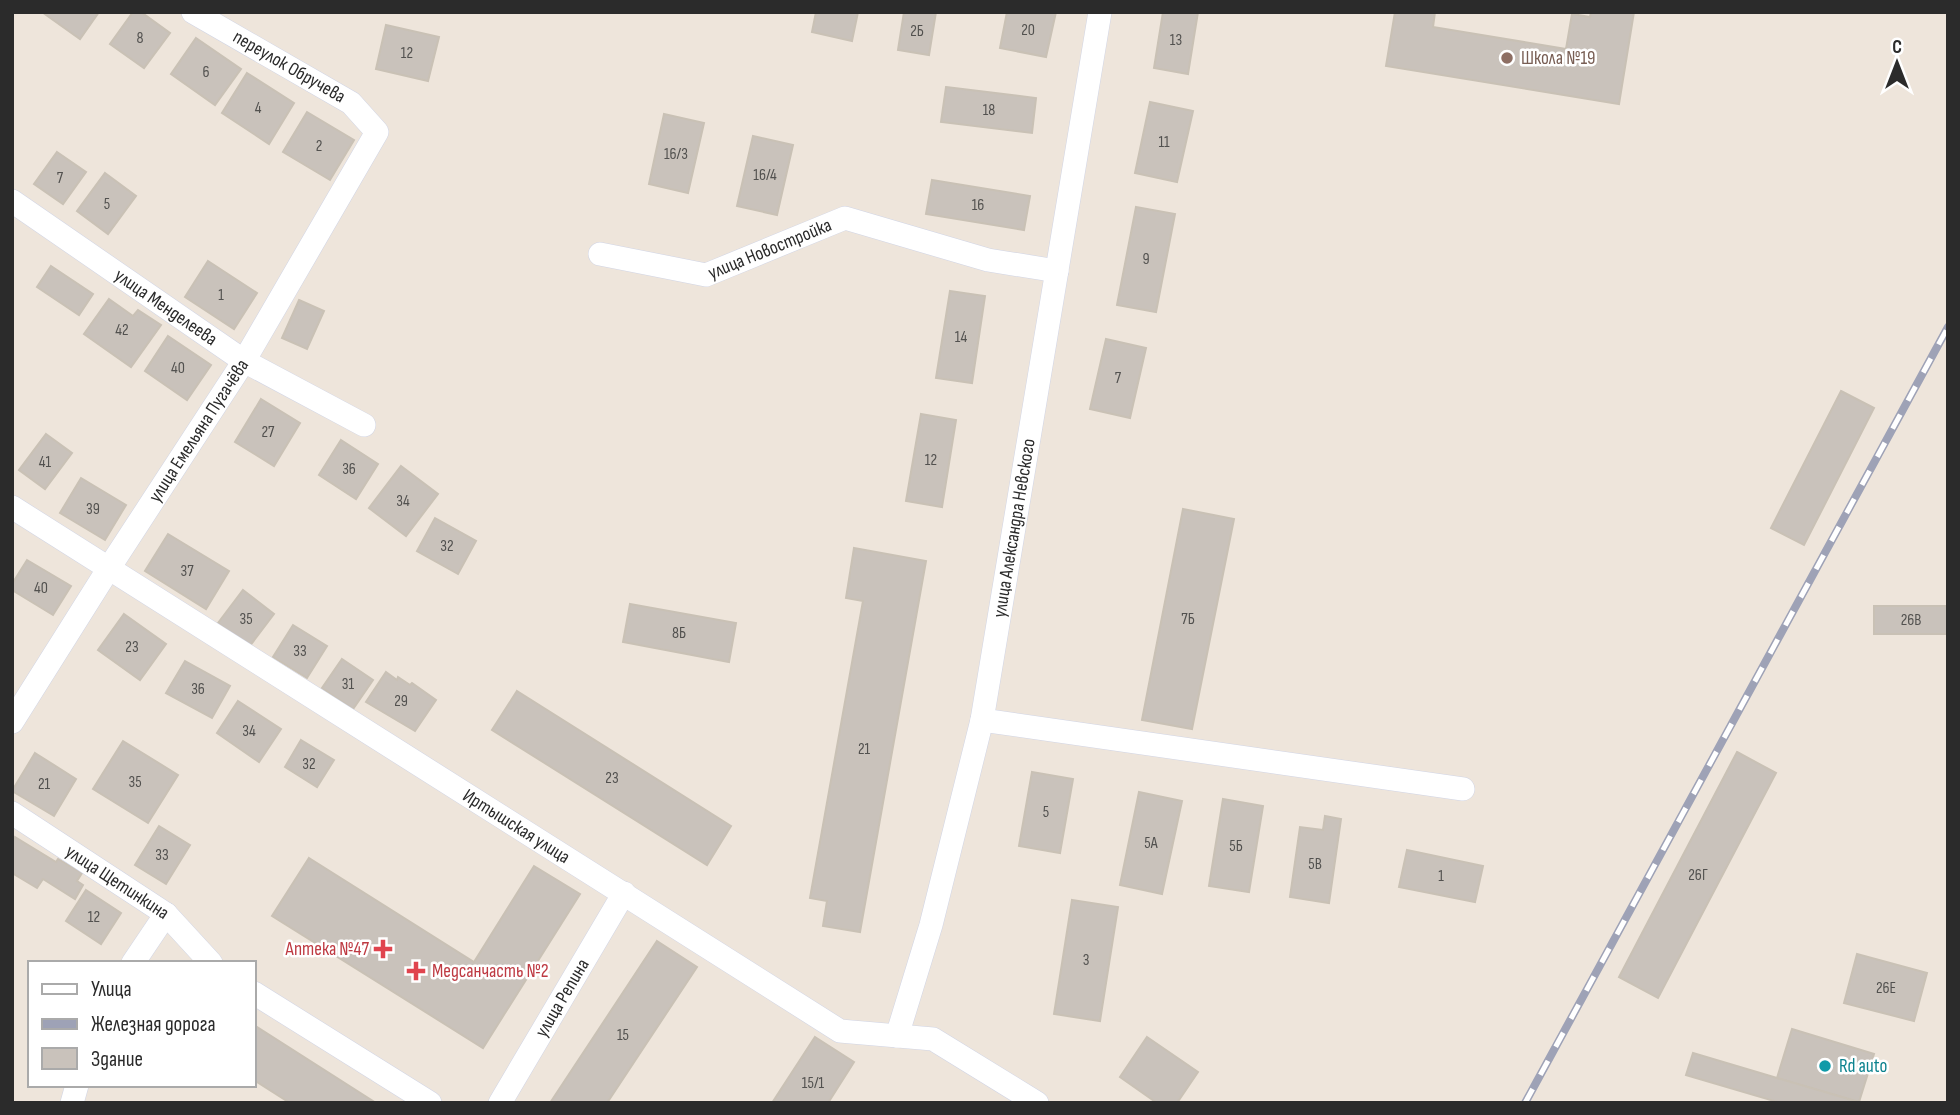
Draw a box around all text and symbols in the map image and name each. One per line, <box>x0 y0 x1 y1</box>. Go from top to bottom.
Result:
house number: 20 <box>1021 21 1035 40</box>
house number: 2Б <box>910 22 924 41</box>
street label: переулок Обручева <box>229 26 349 108</box>
north arrow <box>1862 28 1932 98</box>
house number: 8 <box>136 29 144 48</box>
house number: 13 <box>1170 31 1182 50</box>
text: С <box>1892 36 1902 59</box>
house number: 12 <box>401 44 413 63</box>
place label: Школа №19 <box>1521 47 1596 70</box>
marker: Школа №19 <box>1499 50 1515 66</box>
house number: 6 <box>202 63 210 82</box>
house number: 4 <box>255 99 262 118</box>
house number: 18 <box>983 101 995 120</box>
house number: 11 <box>1158 133 1170 152</box>
house number: 2 <box>316 137 322 156</box>
house number: 16/3 <box>664 145 688 164</box>
house number: 16/4 <box>753 166 777 185</box>
house number: 7 <box>57 169 64 188</box>
house number: 5 <box>104 195 110 214</box>
house number: 16 <box>972 196 984 215</box>
street label: улица Новостройка <box>705 213 835 284</box>
house number: 9 <box>1142 250 1150 269</box>
street label: улица Менделеева <box>110 264 222 351</box>
house number: 1 <box>218 286 224 305</box>
house number: 42 <box>115 321 129 340</box>
house number: 14 <box>955 328 967 347</box>
street label: улица Емельяна Пугачёва <box>144 355 254 507</box>
house number: 40 <box>171 359 185 378</box>
house number: 7 <box>1115 369 1122 388</box>
house number: 27 <box>261 423 275 442</box>
street label: улица Александра Невского <box>988 437 1040 619</box>
house number: 12 <box>925 451 937 470</box>
house number: 41 <box>39 453 52 472</box>
house number: 36 <box>342 460 356 479</box>
house number: 34 <box>396 492 410 511</box>
house number: 39 <box>86 500 100 519</box>
house number: 32 <box>440 537 454 556</box>
house number: 37 <box>180 562 194 581</box>
house number: 40 <box>34 579 48 598</box>
house number: 35 <box>239 610 253 629</box>
house number: 7Б <box>1181 610 1195 629</box>
house number: 26В <box>1901 611 1921 630</box>
house number: 8Б <box>672 624 686 643</box>
house number: 23 <box>125 638 139 657</box>
house number: 33 <box>293 642 307 661</box>
house number: 31 <box>342 675 355 694</box>
house number: 36 <box>191 680 205 699</box>
house number: 29 <box>394 692 408 711</box>
house number: 34 <box>242 722 256 741</box>
house number: 21 <box>858 740 871 759</box>
house number: 32 <box>302 755 316 774</box>
house number: 23 <box>605 769 619 788</box>
house number: 35 <box>128 773 142 792</box>
house number: 21 <box>38 775 51 794</box>
street label: Иртышская улица <box>459 784 574 869</box>
house number: 5 <box>1043 803 1049 822</box>
house number: 5А <box>1144 834 1158 853</box>
house number: 5Б <box>1229 837 1243 856</box>
street label: улица Щетинкина <box>61 840 174 924</box>
house number: 33 <box>155 846 169 865</box>
house number: 5В <box>1308 855 1322 874</box>
house number: 26Г <box>1688 866 1708 885</box>
house number: 1 <box>1438 867 1444 886</box>
house number: 12 <box>88 908 100 927</box>
place label: Аптека №47 <box>284 938 369 961</box>
marker: Аптека №47 <box>375 941 391 957</box>
house number: 3 <box>1083 951 1089 970</box>
street label: улица Репина <box>530 955 594 1041</box>
place label: Медсанчасть №2 <box>432 960 549 983</box>
legend <box>28 961 256 1087</box>
marker: Медсанчасть №2 <box>406 961 426 981</box>
text: Улица <box>91 977 132 1002</box>
house number: 26Е <box>1876 979 1896 998</box>
text: Железная дорога <box>91 1012 216 1037</box>
house number: 15 <box>617 1026 629 1045</box>
text: Здание <box>91 1047 143 1072</box>
place label: Rd auto <box>1839 1055 1887 1078</box>
marker: Rd auto <box>1817 1058 1833 1074</box>
house number: 15/1 <box>802 1074 825 1093</box>

